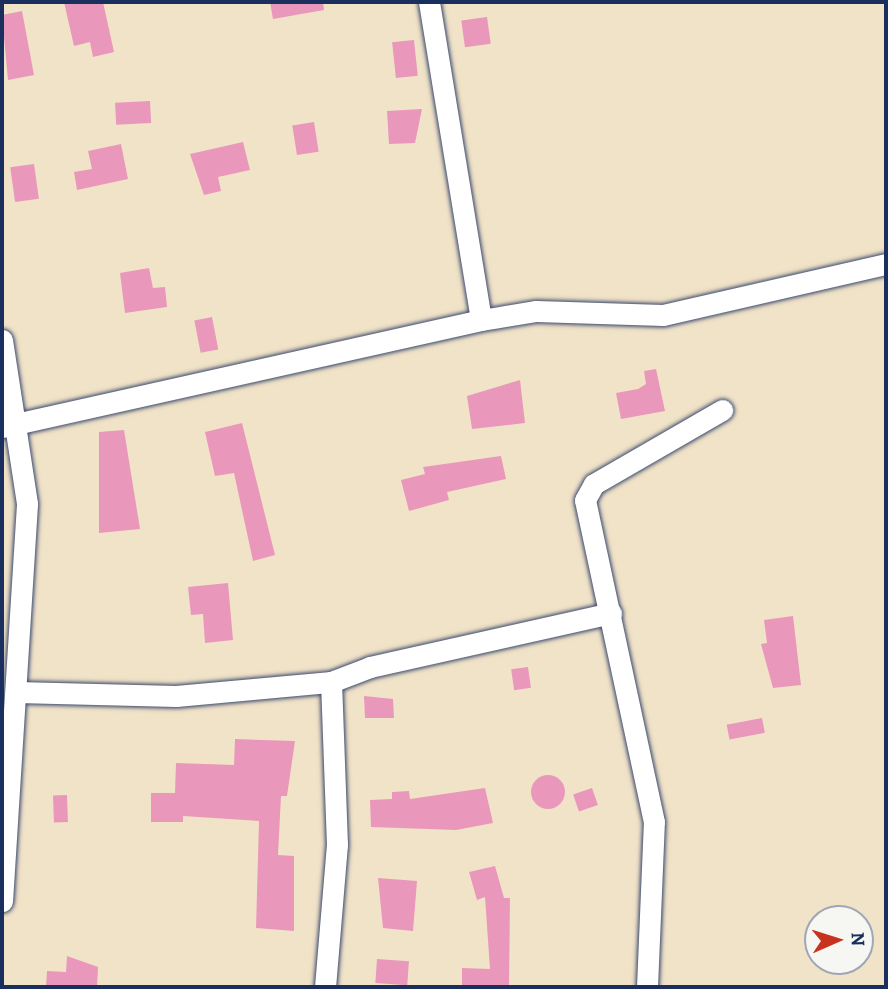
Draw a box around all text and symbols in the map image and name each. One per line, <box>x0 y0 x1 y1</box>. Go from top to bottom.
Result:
north arrow <box>804 905 874 975</box>
text: N <box>845 931 871 947</box>

